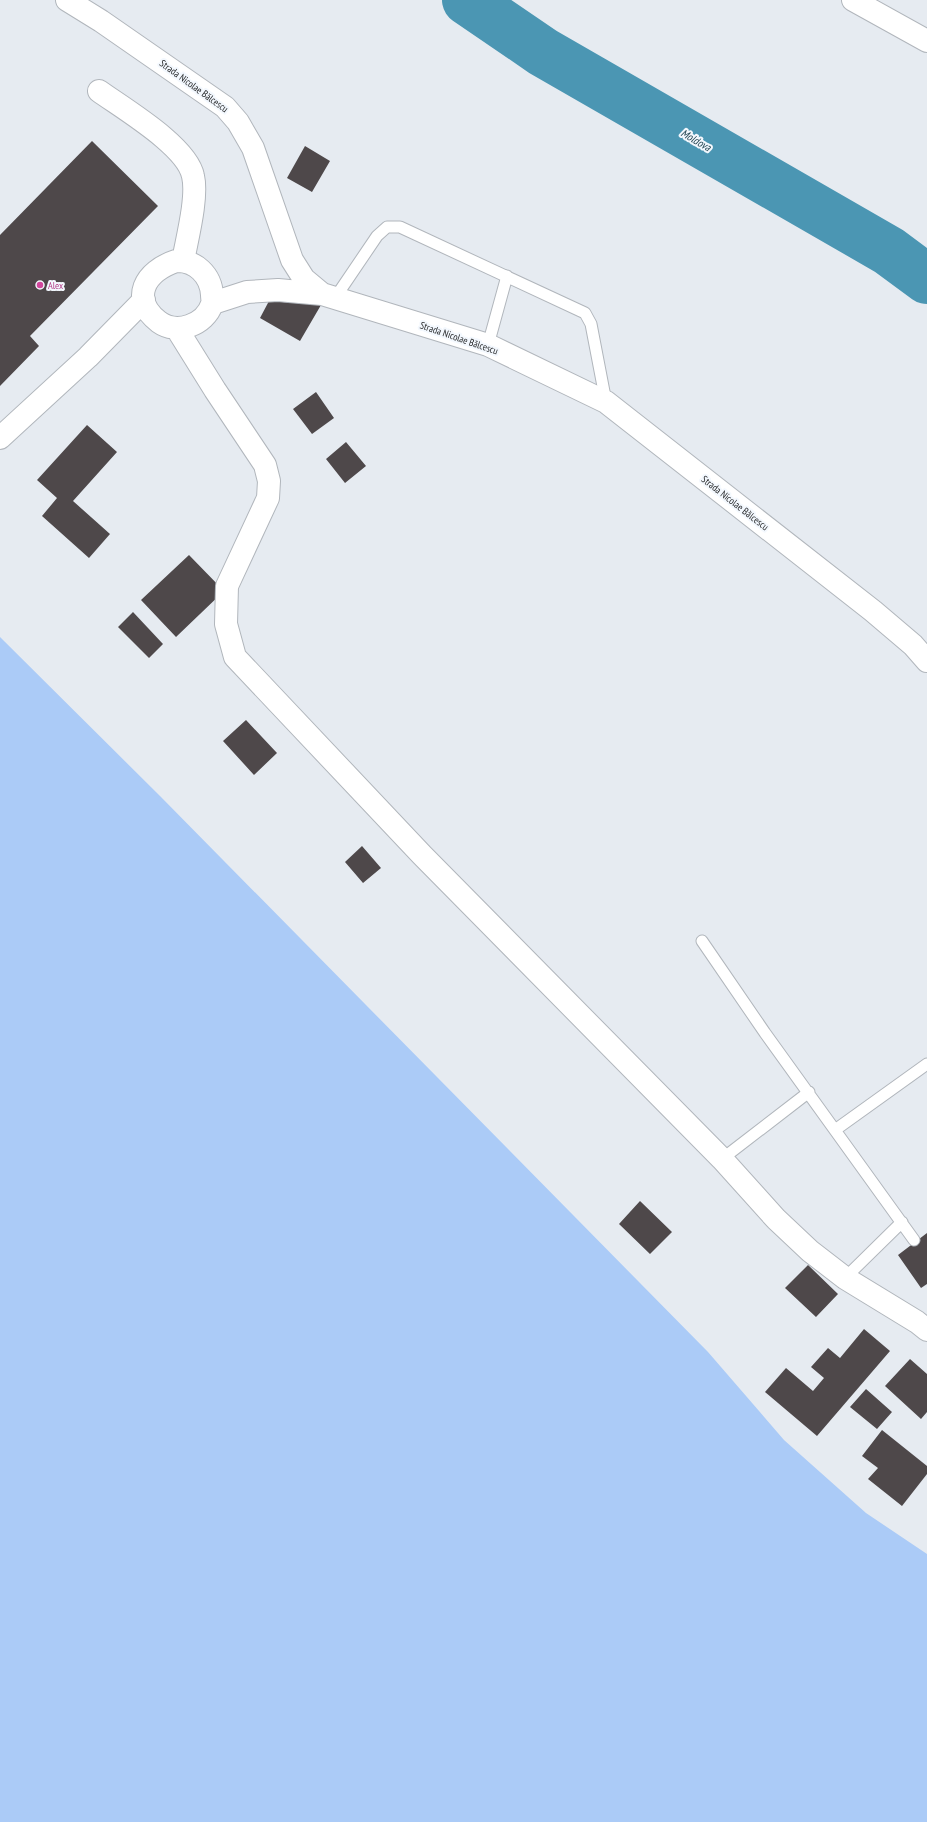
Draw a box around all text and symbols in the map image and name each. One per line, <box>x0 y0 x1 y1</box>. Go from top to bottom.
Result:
street label: Strada Nicolae Bălcescu <box>157 57 231 115</box>
water label: Moldova <box>678 126 714 154</box>
place label: Alex <box>48 279 63 292</box>
marker: Alex <box>35 280 45 290</box>
street label: Strada Nicolae Bălcescu <box>418 319 500 357</box>
street label: Strada Nicolae Bălcescu <box>699 473 771 533</box>

